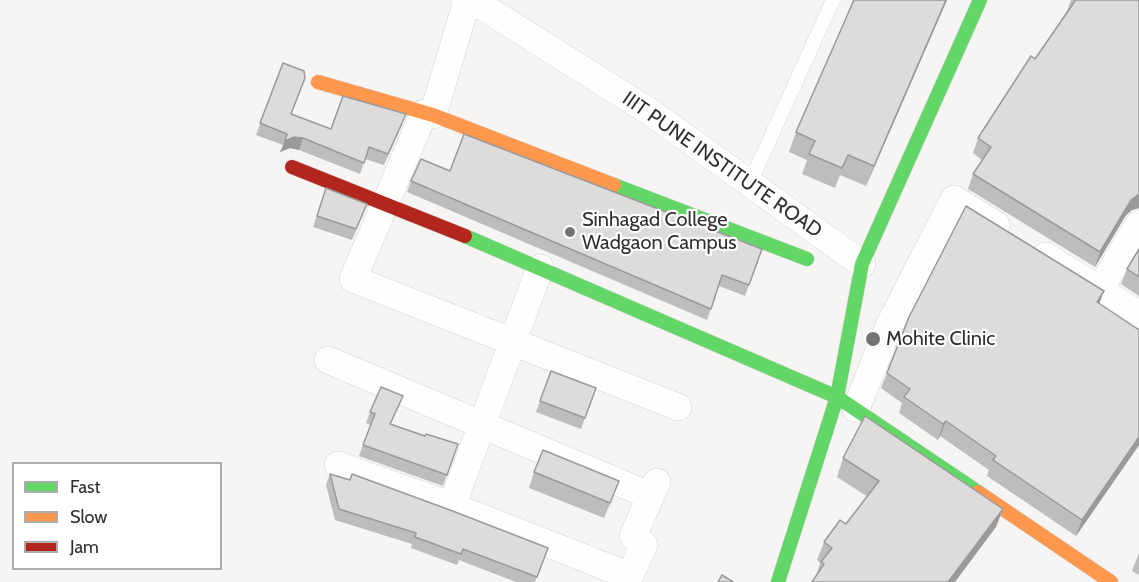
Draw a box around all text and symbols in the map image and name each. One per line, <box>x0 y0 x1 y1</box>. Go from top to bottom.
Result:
street label: IIIT PUNE INSTITUTE ROAD <box>618 87 826 243</box>
place label: Sinhagad College Wadgaon Campus <box>582 208 736 255</box>
marker: Sinhagad College Wadgaon Campus <box>563 225 577 239</box>
place label: Mohite Clinic <box>886 327 995 351</box>
marker: Mohite Clinic <box>864 330 882 348</box>
legend <box>12 462 222 570</box>
text: Fast <box>70 476 101 498</box>
text: Slow <box>70 506 107 528</box>
text: Jam <box>70 536 99 558</box>

